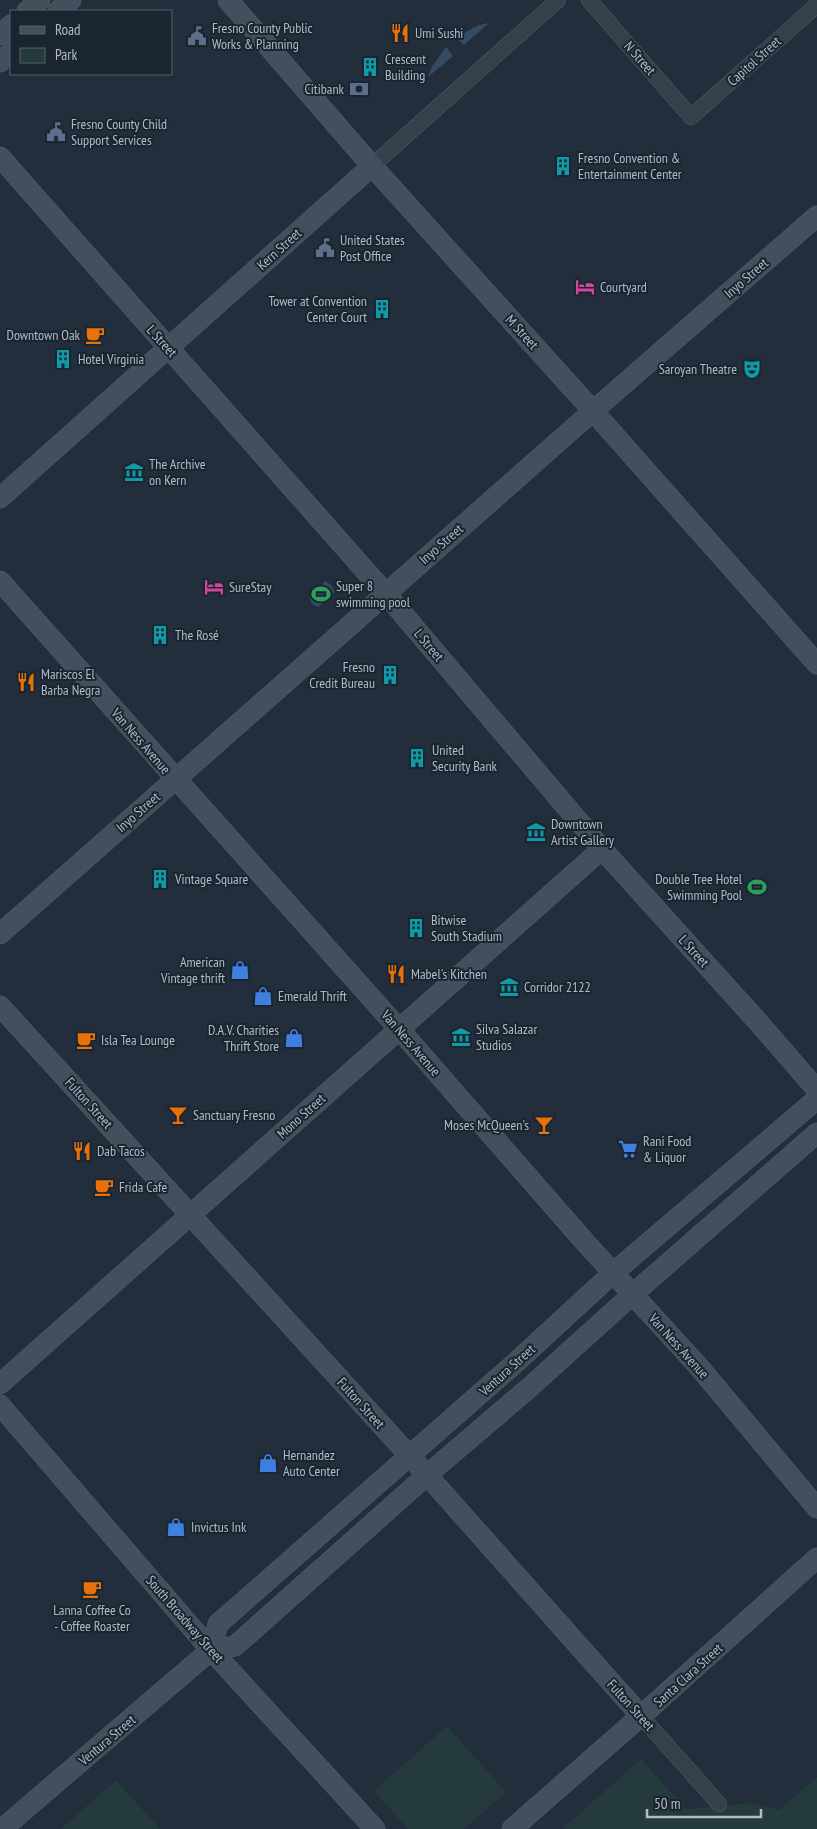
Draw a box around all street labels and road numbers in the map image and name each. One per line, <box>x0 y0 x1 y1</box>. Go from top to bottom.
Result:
street label: Capitol Street <box>723 32 785 90</box>
street label: N Street <box>620 37 660 79</box>
street label: Kern Street <box>253 224 305 274</box>
street label: Inyo Street <box>720 254 772 302</box>
street label: M Street <box>502 311 542 353</box>
street label: L Street <box>143 321 181 361</box>
street label: Inyo Street <box>415 520 467 568</box>
street label: L Street <box>410 625 448 665</box>
street label: Van Ness Avenue <box>107 704 175 778</box>
street label: Inyo Street <box>112 788 164 836</box>
street label: L Street <box>675 931 713 971</box>
street label: Van Ness Avenue <box>377 1006 445 1080</box>
street label: Fulton Street <box>61 1074 117 1133</box>
street label: Mono Street <box>273 1089 329 1142</box>
street label: Van Ness Avenue <box>644 1309 713 1382</box>
street label: Ventura Street <box>475 1340 539 1400</box>
street label: Fulton Street <box>333 1374 389 1433</box>
street label: South Broadway Street <box>142 1572 228 1666</box>
street label: Santa Clara Street <box>650 1639 726 1711</box>
street label: Fulton Street <box>603 1676 659 1735</box>
street label: Ventura Street <box>74 1711 139 1770</box>

